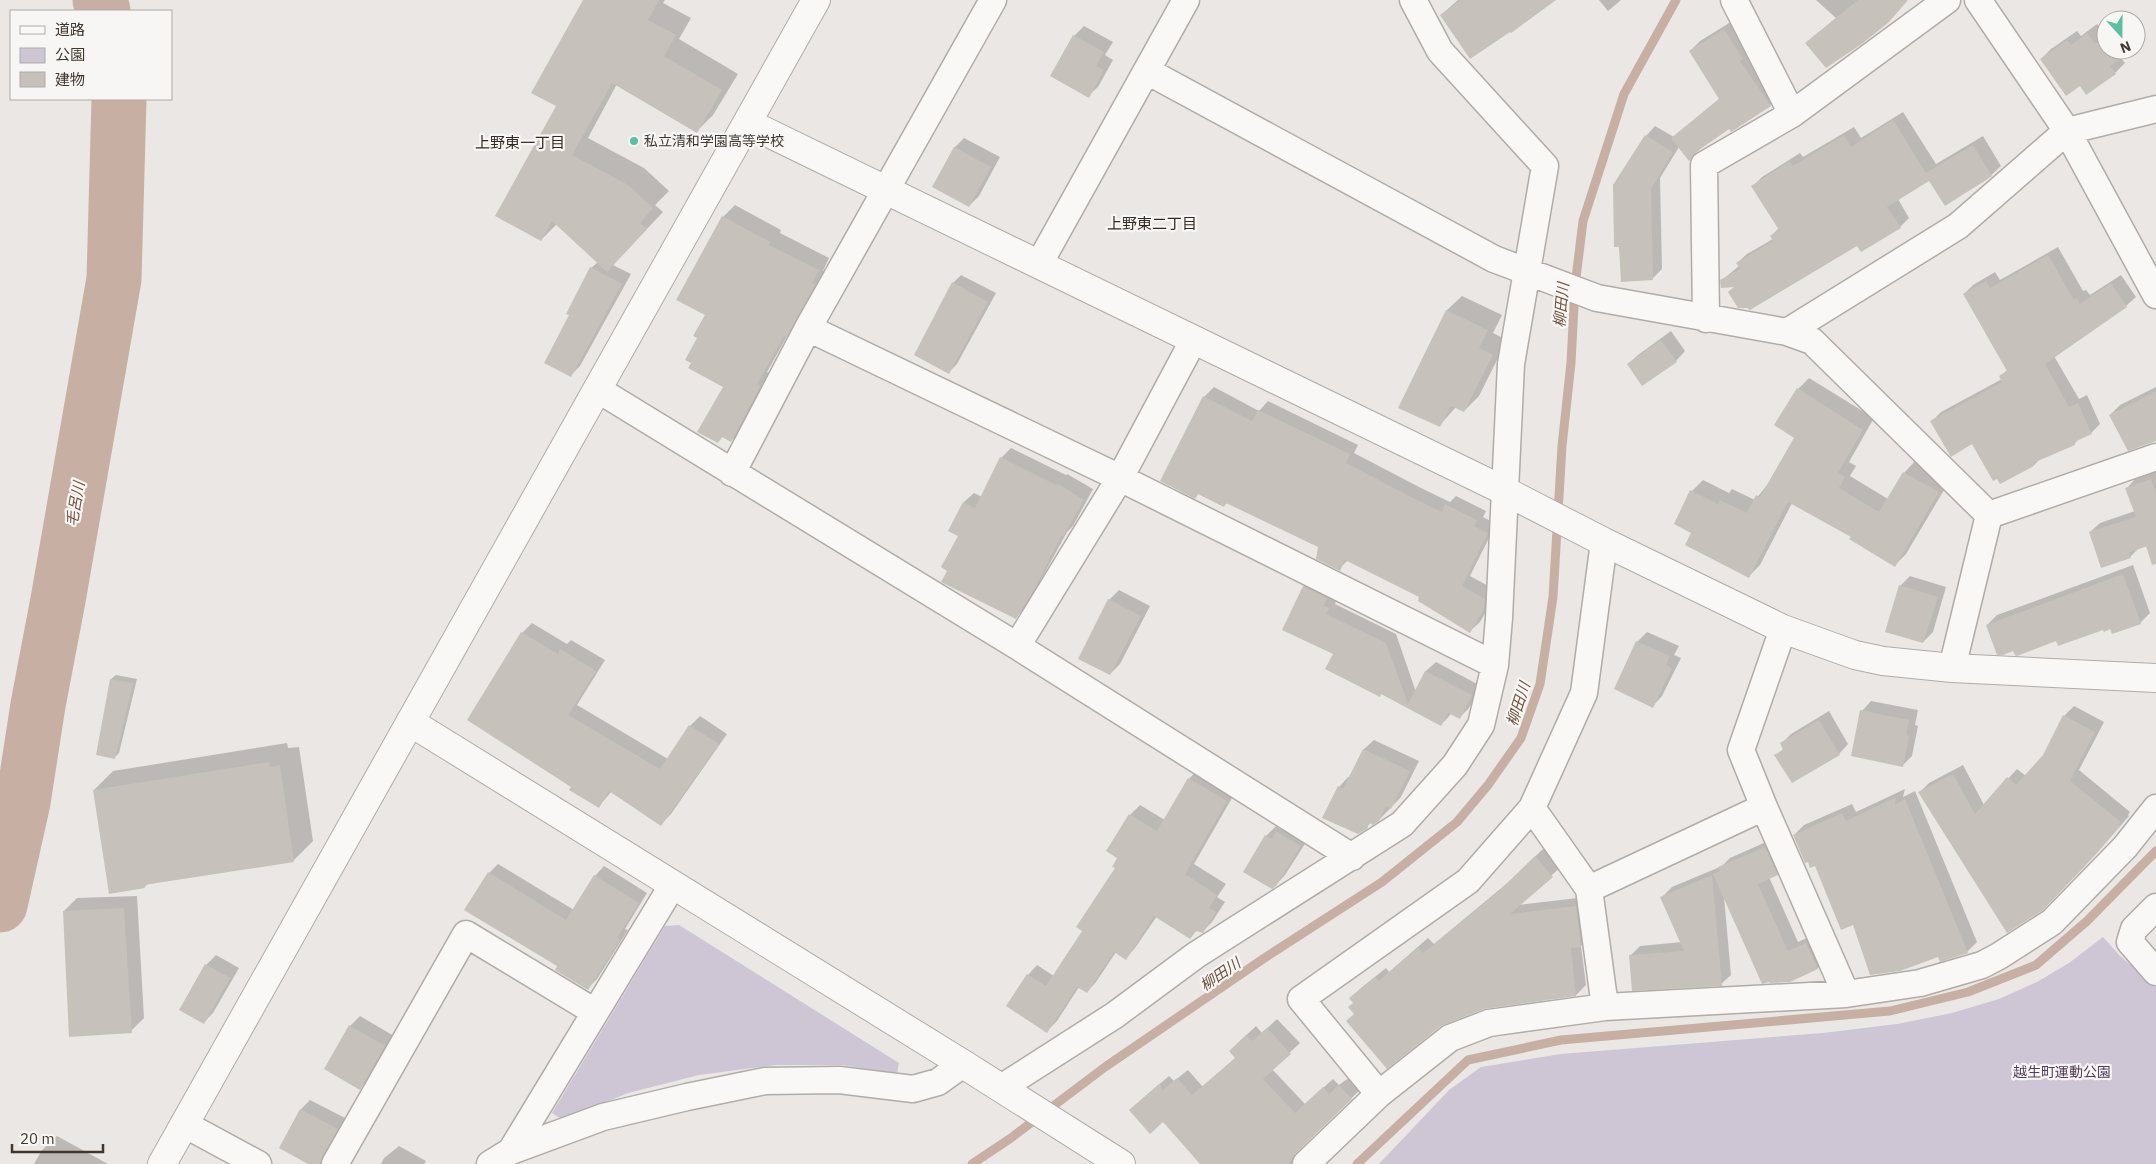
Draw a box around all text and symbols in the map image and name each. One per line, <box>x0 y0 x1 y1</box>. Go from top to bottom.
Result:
legend <box>10 10 172 100</box>
north arrow <box>2096 10 2146 60</box>
text: 道路 <box>55 20 85 39</box>
text: N <box>2118 37 2134 57</box>
text: 公園 <box>55 45 85 64</box>
text: 建物 <box>55 70 85 89</box>
place label: 私立清和学園高等学校 <box>644 132 784 150</box>
district label: 上野東一丁目 <box>475 133 565 152</box>
marker: 私立清和学園高等学校 <box>628 135 640 147</box>
district label: 上野東二丁目 <box>1107 214 1197 233</box>
water label: 柳田川 <box>1550 280 1573 328</box>
water label: 毛呂川 <box>62 478 89 528</box>
water label: 柳田川 <box>1502 678 1535 728</box>
water label: 柳田川 <box>1196 952 1246 994</box>
park label: 越生町運動公園 <box>2013 1063 2111 1081</box>
scale bar <box>12 1122 104 1154</box>
text: 20 m <box>20 1129 55 1148</box>

